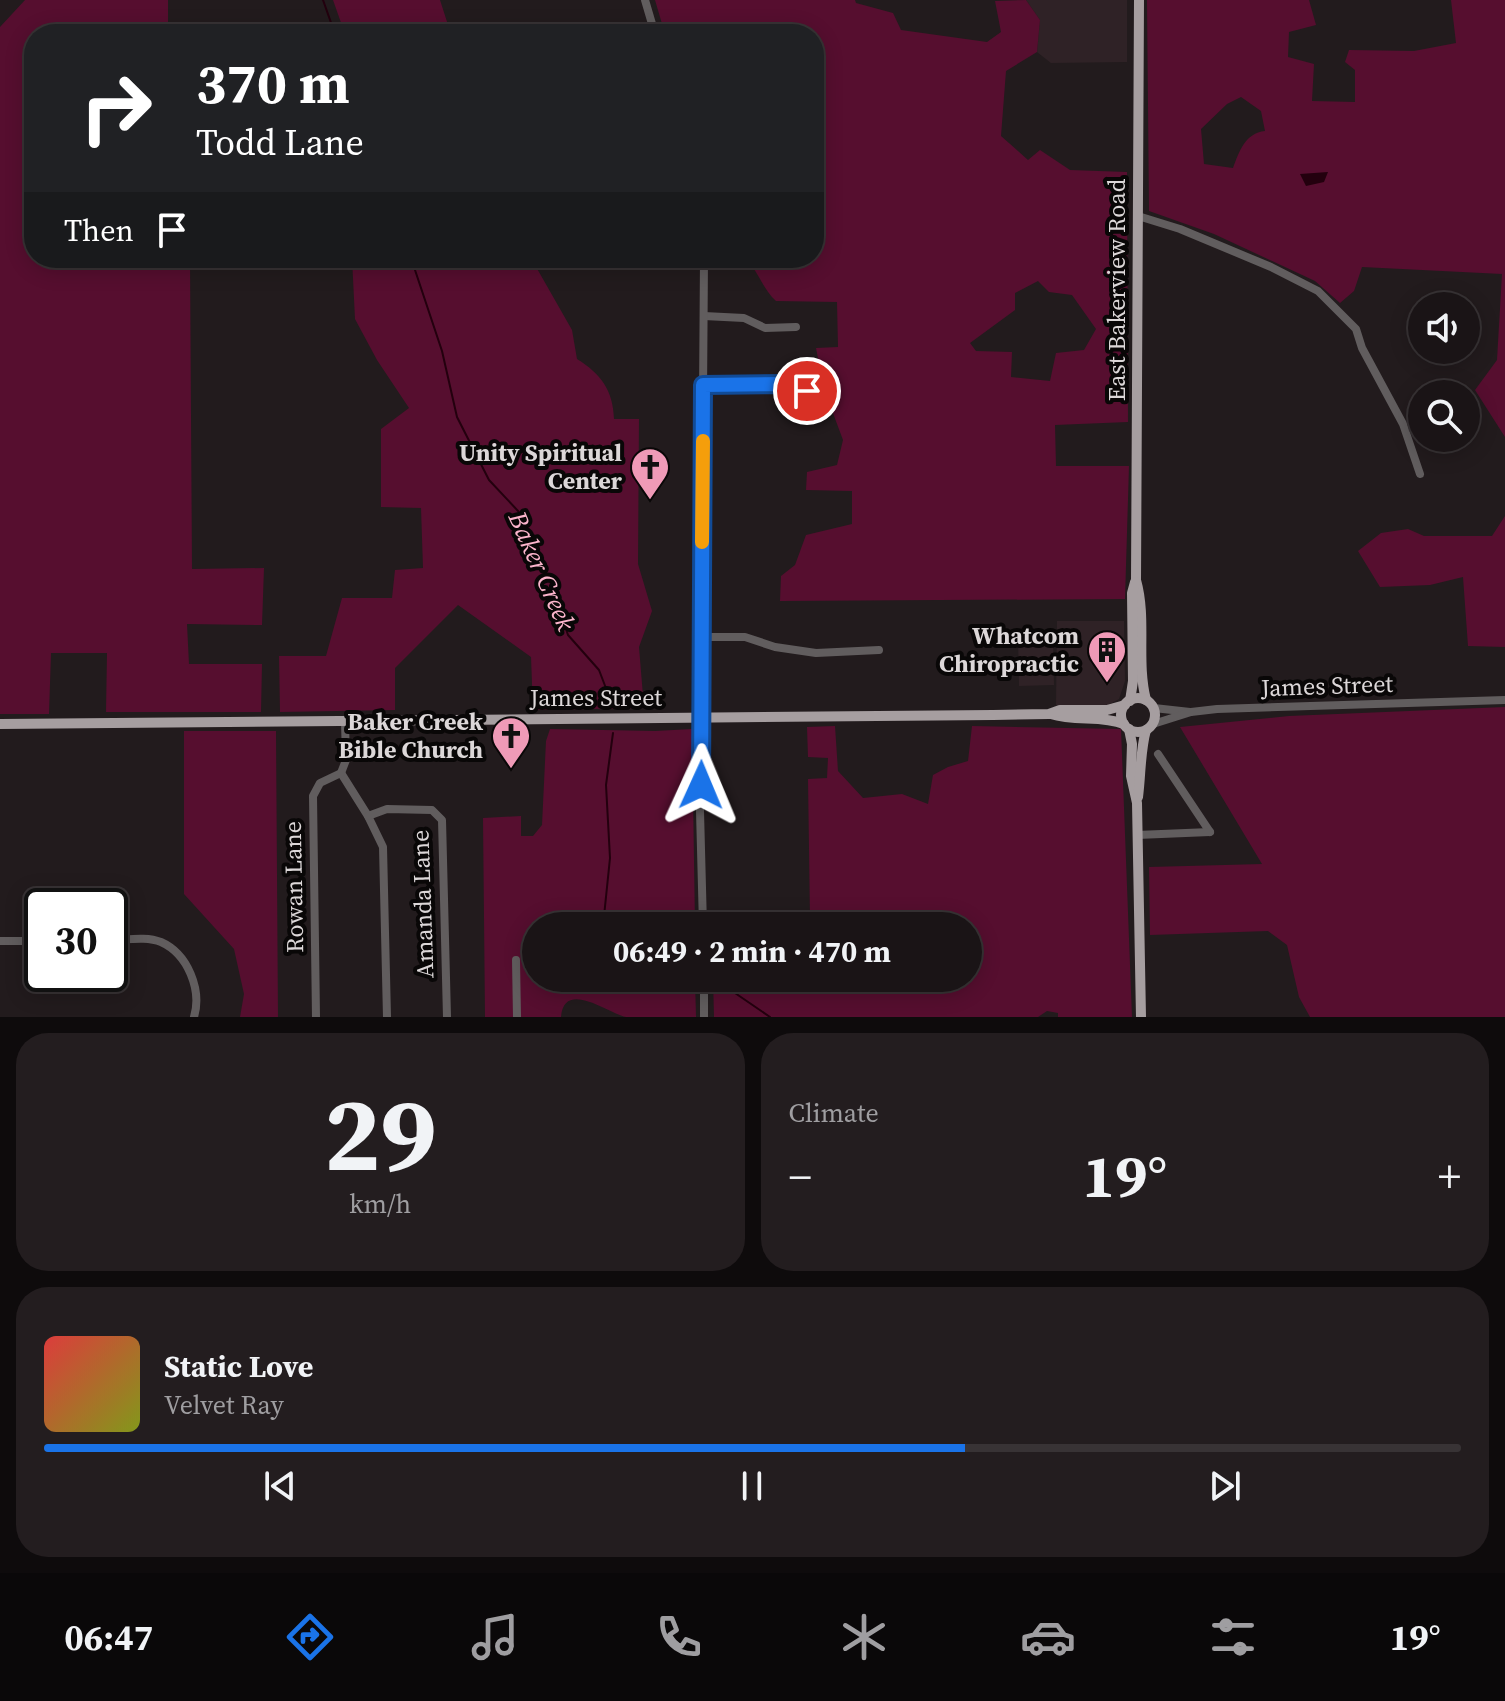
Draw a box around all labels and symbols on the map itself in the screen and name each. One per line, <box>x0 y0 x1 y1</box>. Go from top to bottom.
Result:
street label: East Bakerview Road <box>1100 178 1133 401</box>
pin <box>773 357 841 425</box>
place label: Unity Spiritual Center <box>459 436 623 497</box>
church icon: Unity Spiritual Center <box>629 446 671 501</box>
water label: Baker Creek <box>499 505 585 637</box>
place label: Whatcom Chiropractic <box>939 619 1079 680</box>
building icon: Whatcom Chiropractic <box>1086 629 1128 684</box>
street label: James Street <box>1259 667 1394 704</box>
street label: James Street <box>529 681 662 714</box>
place label: Baker Creek Bible Church <box>338 705 484 766</box>
church icon: Baker Creek Bible Church <box>490 715 532 770</box>
position arrow <box>659 743 743 827</box>
street label: Rowan Lane <box>276 821 311 953</box>
street label: Amanda Lane <box>403 829 442 979</box>
speed limit sign: 30 <box>24 888 128 992</box>

